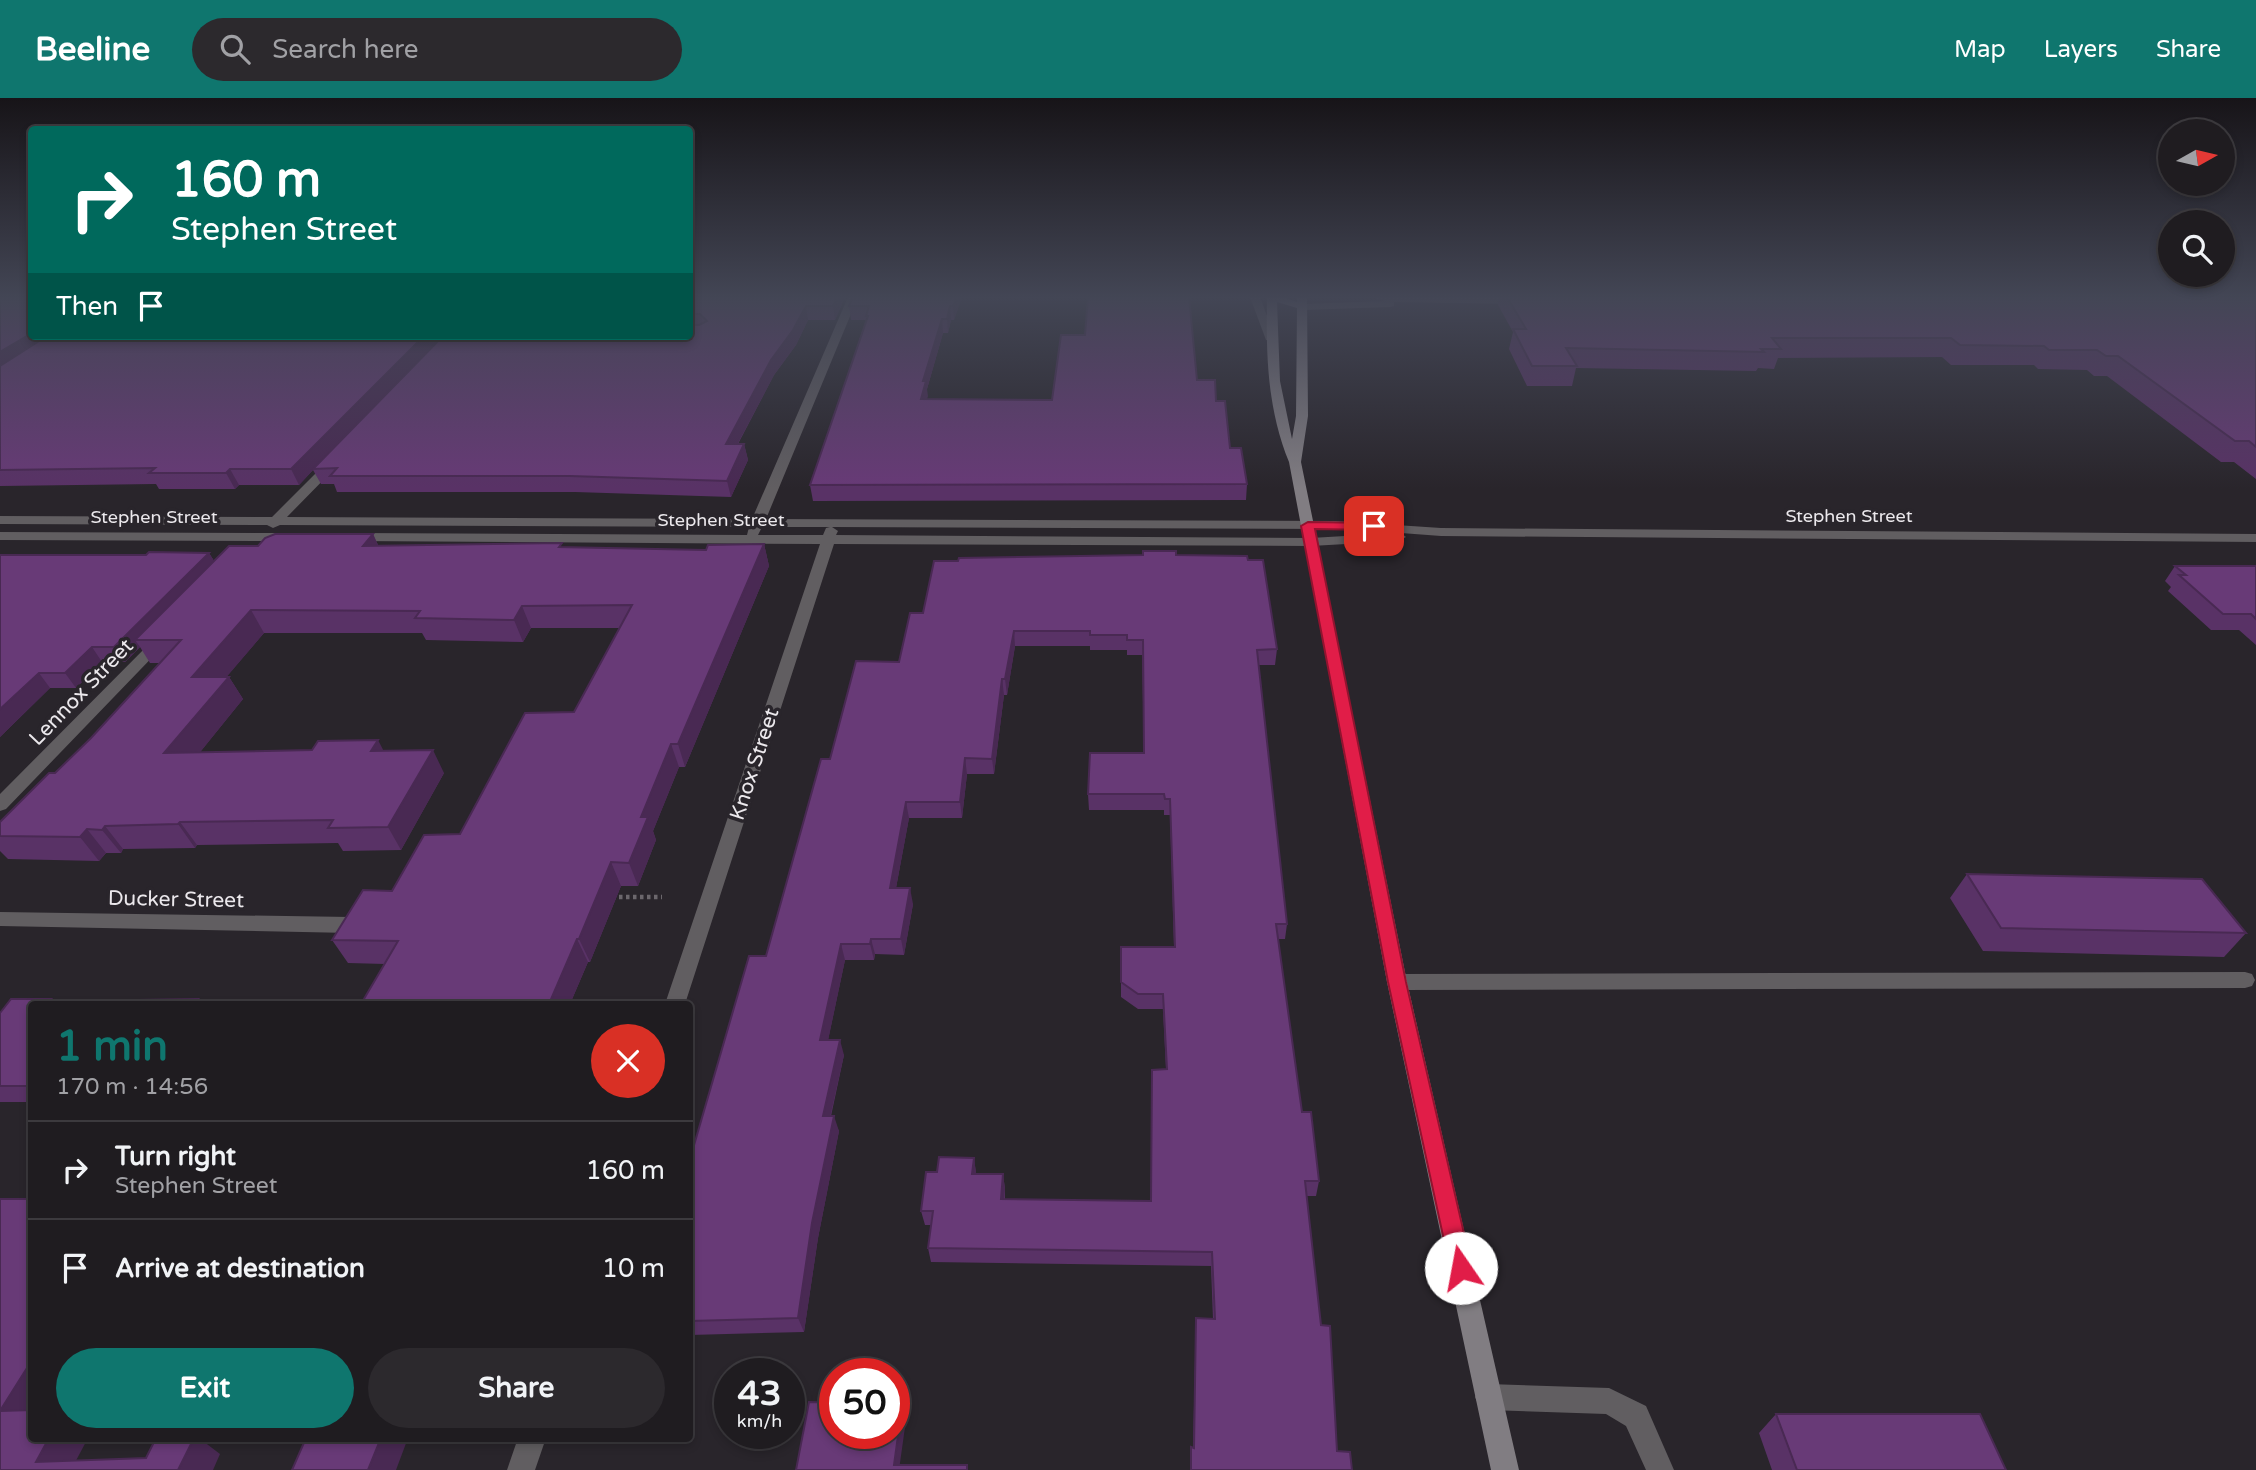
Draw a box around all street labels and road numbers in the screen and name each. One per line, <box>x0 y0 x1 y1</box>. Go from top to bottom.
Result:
street label: Stephen Street <box>1785 505 1913 527</box>
street label: Stephen Street <box>90 506 218 528</box>
street label: Stephen Street <box>657 509 785 531</box>
street label: Lennox Street <box>24 634 139 751</box>
street label: Knox Street <box>725 705 784 823</box>
street label: Ducker Street <box>108 886 244 913</box>

